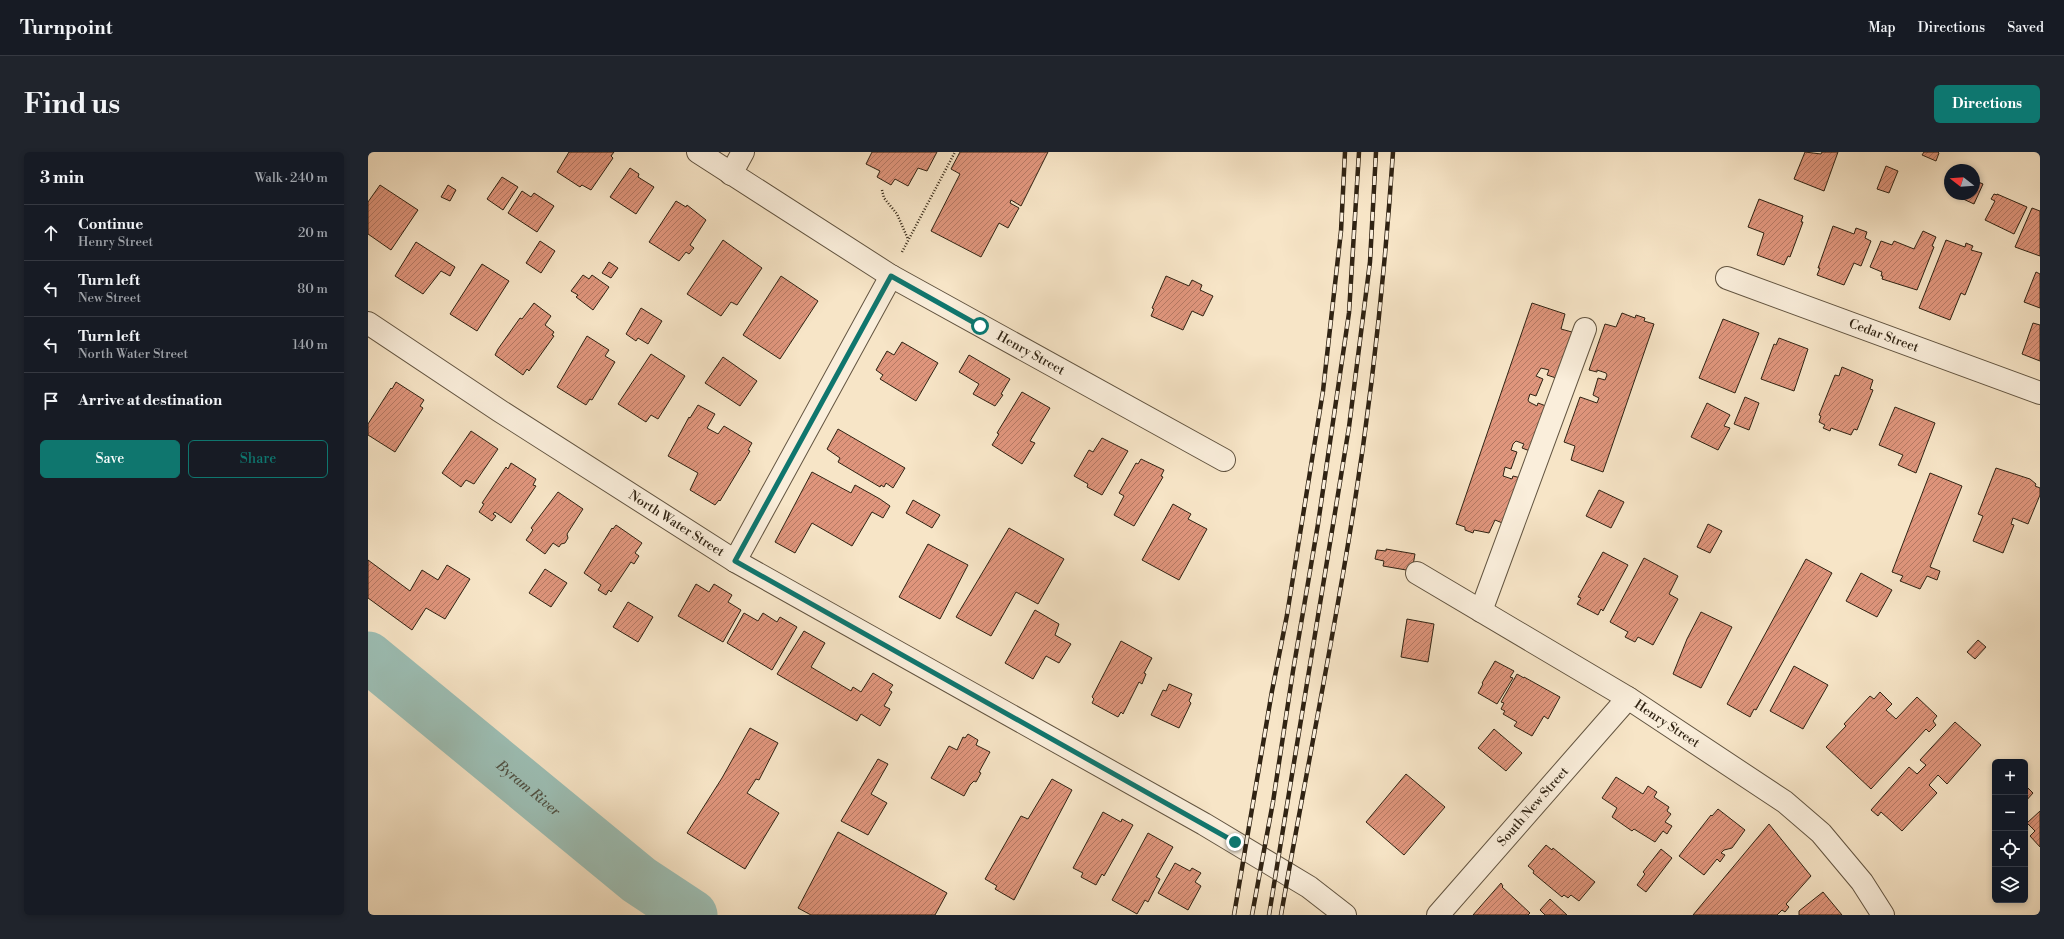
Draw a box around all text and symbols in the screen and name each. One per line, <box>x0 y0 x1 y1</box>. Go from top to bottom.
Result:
text: Turnpoint <box>20 16 113 40</box>
text: Map <box>1868 19 1896 37</box>
text: Directions <box>1918 19 1985 37</box>
text: Saved <box>2007 19 2044 37</box>
button: Directions <box>1934 85 2040 123</box>
text: Find us <box>24 87 120 122</box>
north arrow <box>1944 164 1980 200</box>
text: 3 min <box>40 167 84 189</box>
text: Walk · 240 m <box>254 170 328 186</box>
text: Continue <box>78 215 143 234</box>
icon: ahead <box>40 222 62 244</box>
text: 20 m <box>298 225 328 241</box>
text: Henry Street <box>78 234 153 250</box>
text: Turn left <box>78 271 140 290</box>
icon: left <box>40 278 62 300</box>
text: 80 m <box>297 281 328 297</box>
text: New Street <box>78 290 141 306</box>
street label: Cedar Street <box>1847 315 1921 356</box>
route start <box>971 317 989 335</box>
text: Turn left <box>78 327 140 346</box>
street label: Henry Street <box>994 328 1068 379</box>
icon: left <box>40 334 62 356</box>
text: 140 m <box>292 337 328 353</box>
text: North Water Street <box>78 346 188 362</box>
icon: arrive <box>40 390 62 412</box>
text: Arrive at destination <box>78 391 222 410</box>
button: Save <box>40 440 180 478</box>
button: Share <box>188 440 328 478</box>
street label: North Water Street <box>626 487 728 560</box>
street label: Henry Street <box>1631 696 1703 751</box>
water label: Byram River <box>491 756 565 821</box>
map controls <box>1992 759 2028 903</box>
button: + <box>1992 759 2028 795</box>
street label: South New Street <box>1494 763 1572 850</box>
button: − <box>1992 795 2028 831</box>
button: locate <box>1992 831 2028 867</box>
route end <box>1226 833 1244 851</box>
button: layers <box>1992 867 2028 903</box>

